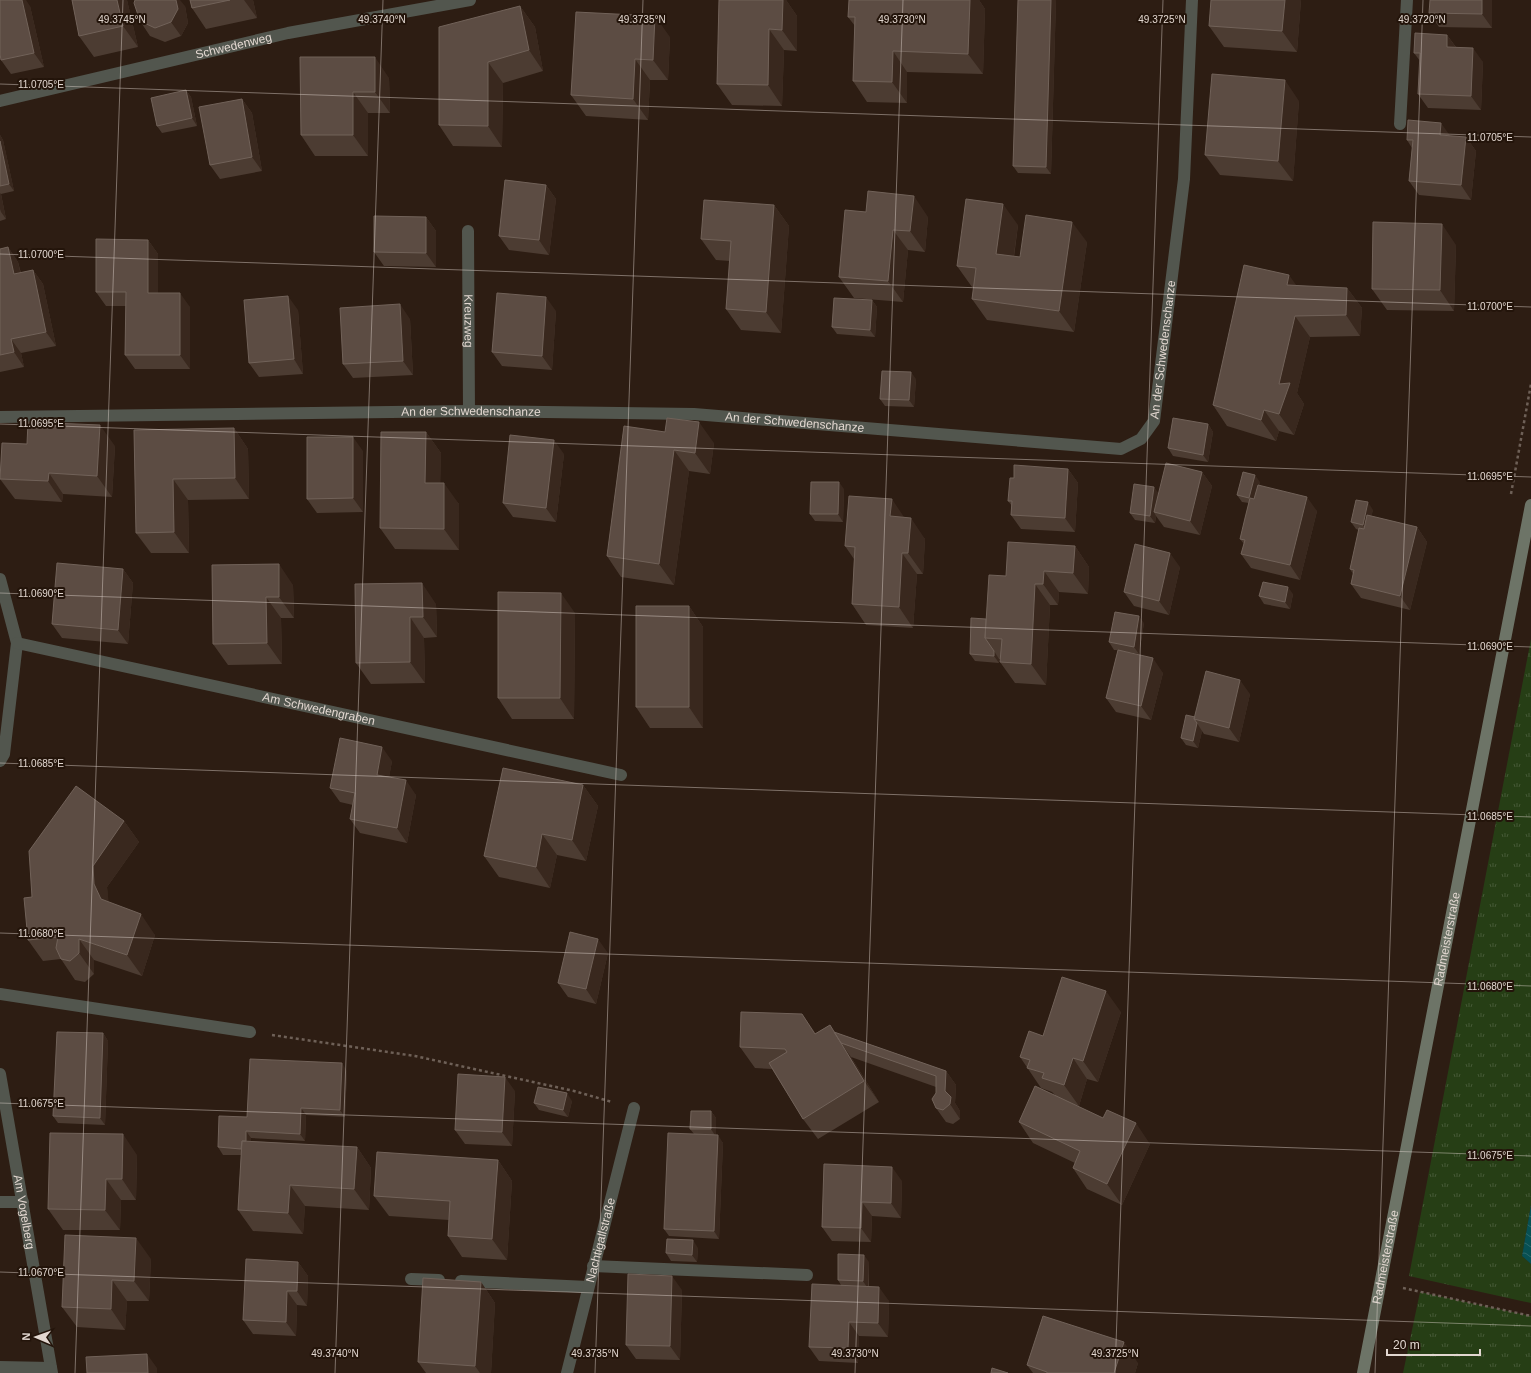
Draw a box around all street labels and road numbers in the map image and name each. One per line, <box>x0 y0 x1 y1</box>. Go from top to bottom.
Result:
street label: Schwedenweg <box>194 30 273 62</box>
street label: An der Schwedenschanze <box>1147 279 1178 420</box>
street label: Kreuzweg <box>461 294 476 348</box>
street label: An der Schwedenschanze <box>401 404 541 419</box>
street label: An der Schwedenschanze <box>724 410 865 435</box>
street label: Am Schwedengraben <box>261 690 377 728</box>
street label: Radmeisterstraße <box>1431 891 1463 987</box>
street label: Am Vogelberg <box>11 1174 37 1250</box>
street label: Nachtigallstraße <box>583 1196 618 1284</box>
street label: Radmeisterstraße <box>1369 1209 1401 1305</box>

